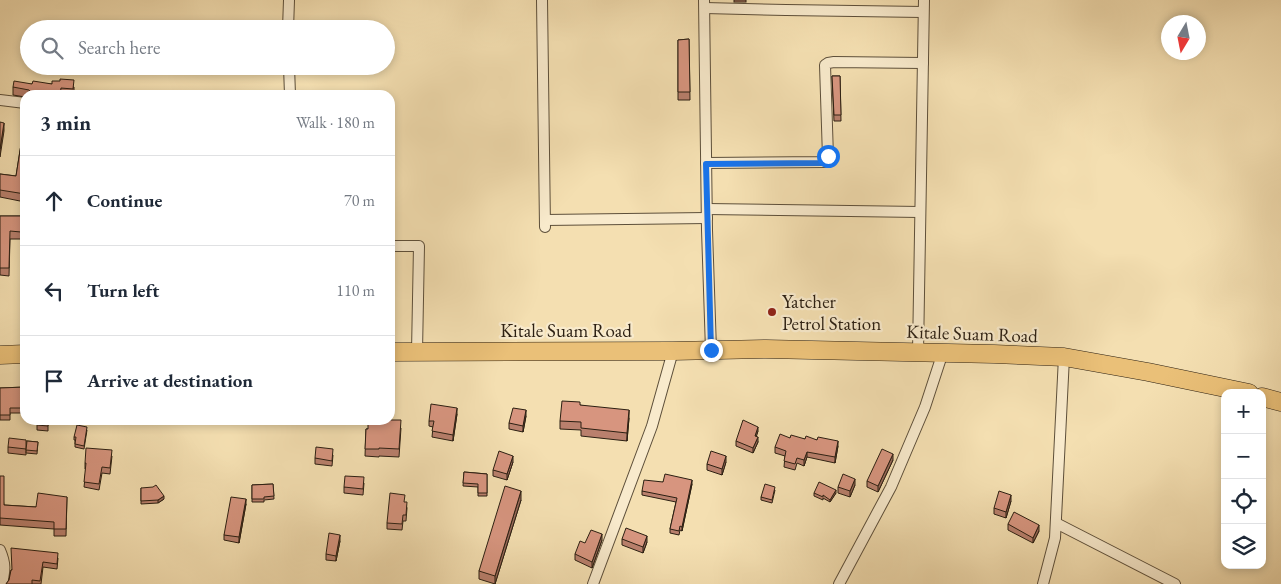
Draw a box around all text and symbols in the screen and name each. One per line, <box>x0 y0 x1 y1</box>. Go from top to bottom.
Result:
north arrow <box>1161 15 1206 60</box>
search box <box>20 20 395 75</box>
icon: search <box>38 34 66 62</box>
text: Search here <box>78 35 160 60</box>
text: 3 min <box>40 109 91 136</box>
text: Walk · 180 m <box>296 112 375 133</box>
route start <box>817 145 840 168</box>
icon: ahead <box>40 187 68 215</box>
text: Continue <box>87 188 162 213</box>
text: 70 m <box>344 190 375 211</box>
icon: left <box>40 277 68 305</box>
text: Turn left <box>87 278 159 303</box>
text: 110 m <box>336 280 375 301</box>
place label: Yatcher Petrol Station <box>782 289 881 336</box>
marker: Yatcher Petrol Station <box>766 306 778 318</box>
street label: Kitale Suam Road <box>500 318 632 343</box>
street label: Kitale Suam Road <box>906 319 1039 348</box>
route end <box>700 339 723 362</box>
icon: arrive <box>40 367 68 395</box>
text: Arrive at destination <box>87 368 253 393</box>
map controls <box>1221 389 1266 569</box>
button: + <box>1221 389 1266 434</box>
button: − <box>1221 434 1266 479</box>
button: locate <box>1221 479 1266 524</box>
button: layers <box>1221 524 1266 569</box>

